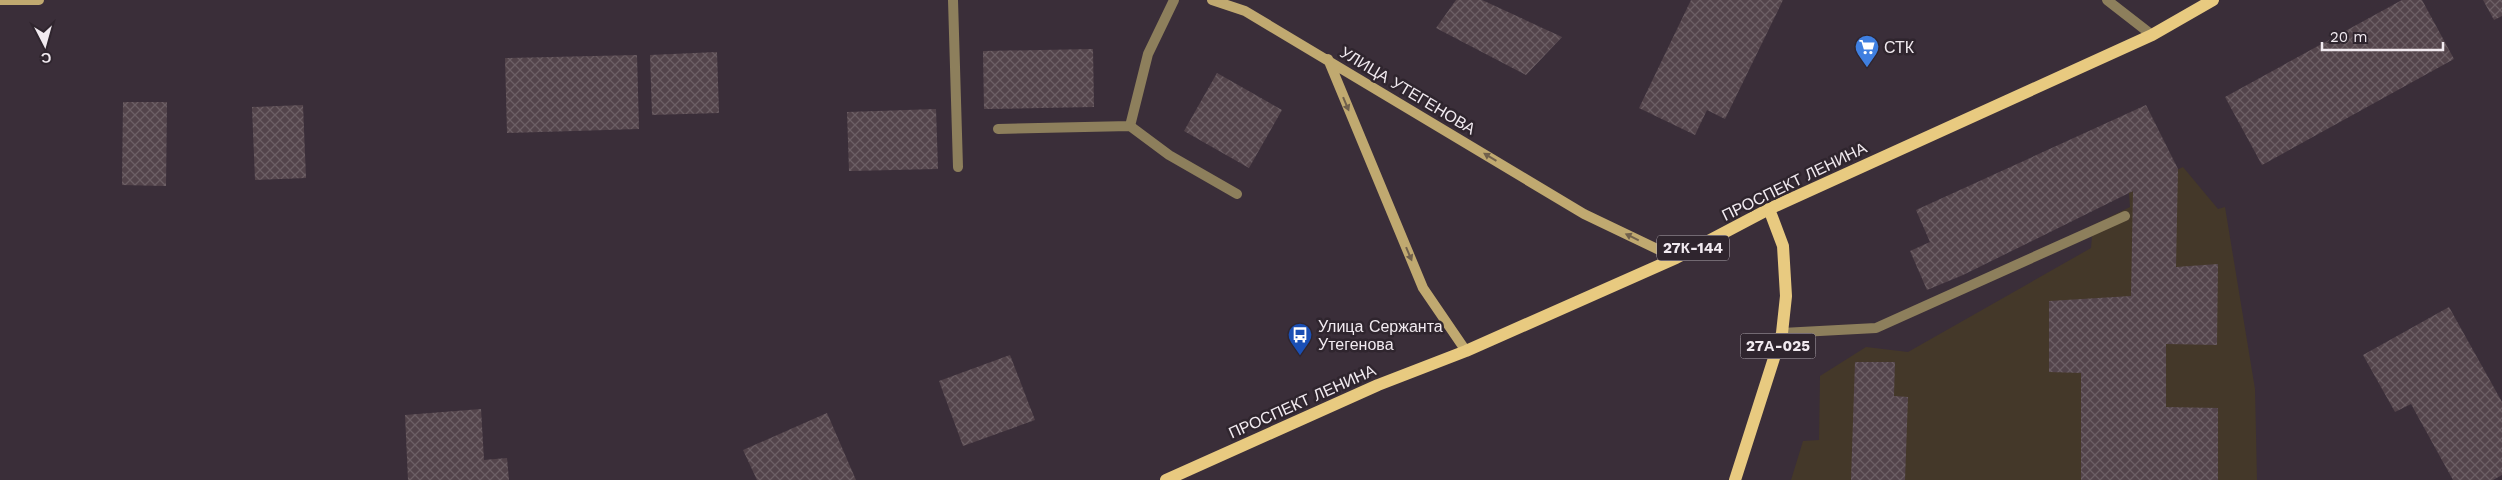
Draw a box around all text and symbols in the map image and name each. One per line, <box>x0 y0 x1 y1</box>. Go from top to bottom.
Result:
north arrow <box>20 20 70 70</box>
scale bar <box>2322 20 2443 52</box>
text: 20 m <box>2330 28 2368 46</box>
supermarket icon: СТК <box>1854 34 1880 68</box>
place label: СТК <box>1884 38 1915 57</box>
street label: УЛИЦА УТЕГЕНОВА <box>1337 43 1479 138</box>
text: С <box>40 49 52 66</box>
one-way arrow <box>1343 97 1351 111</box>
street label: ПРОСПЕКТ ЛЕНИНА <box>1719 138 1870 225</box>
one-way arrow <box>1484 152 1497 161</box>
one-way arrow <box>1625 232 1639 240</box>
road number: 27К-144 <box>1657 236 1729 260</box>
one-way arrow <box>1406 246 1414 261</box>
place label: Улица Сержанта Утегенова <box>1318 317 1443 354</box>
bus stop icon: Улица Сержанта Утегенова <box>1287 322 1313 356</box>
road number: 27А-025 <box>1740 334 1816 358</box>
street label: ПРОСПЕКТ ЛЕНИНА <box>1226 360 1379 442</box>

